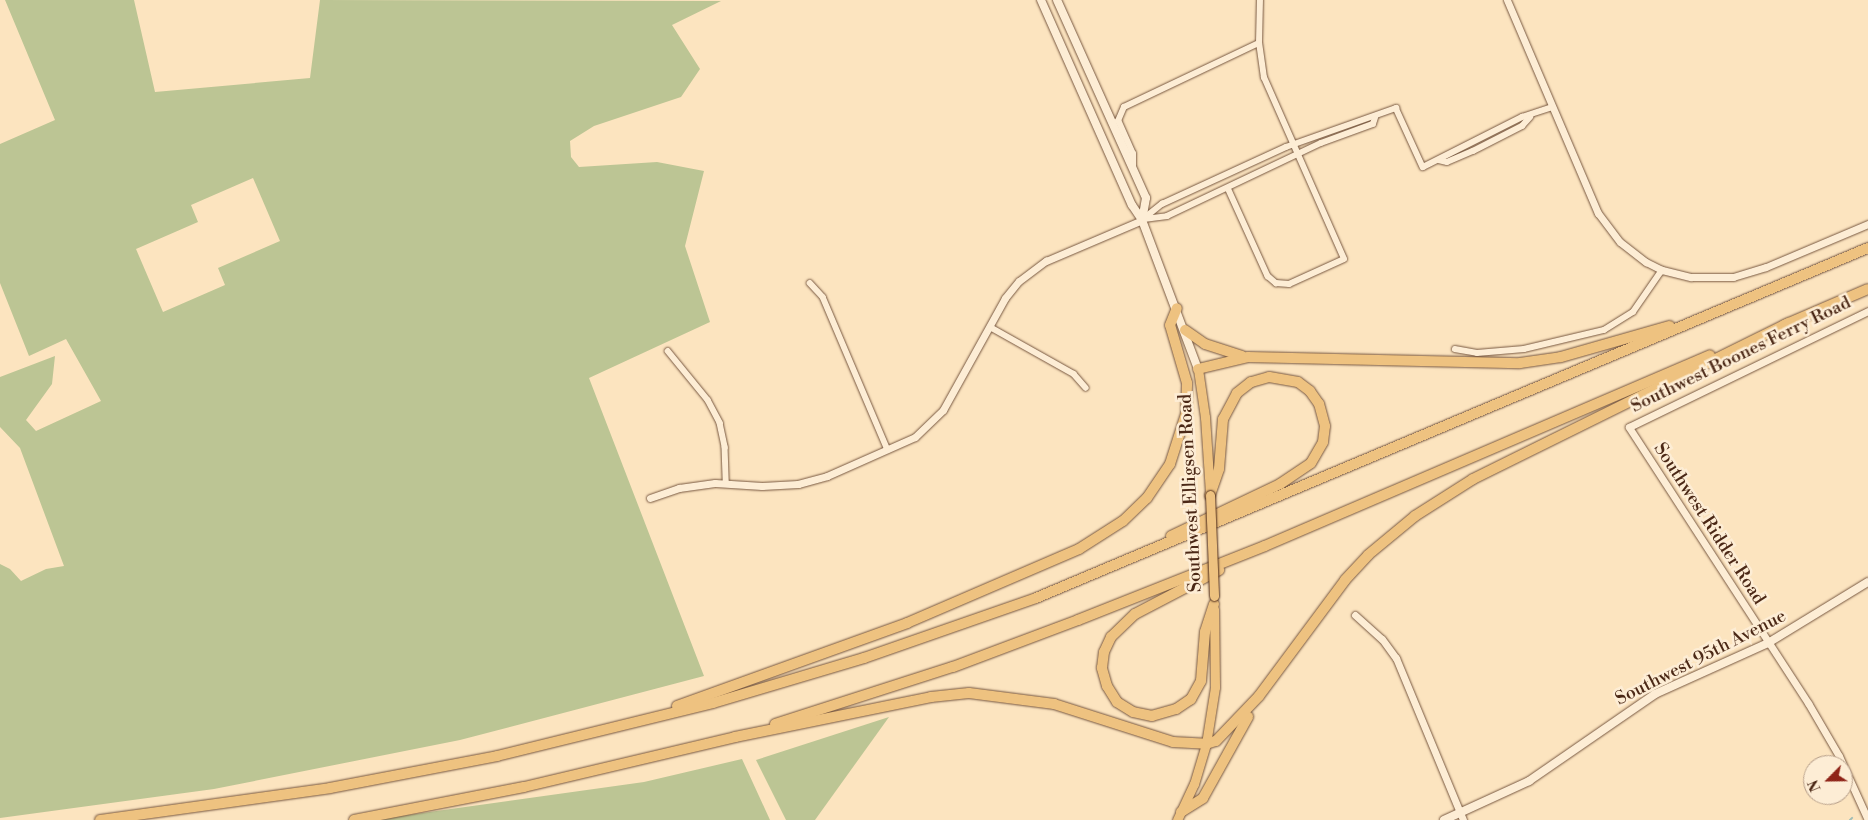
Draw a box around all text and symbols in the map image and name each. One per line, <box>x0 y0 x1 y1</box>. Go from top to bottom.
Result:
street label: Southwest Boones Ferry Road <box>1627 292 1855 418</box>
street label: Southwest Elligsen Road <box>1175 393 1207 593</box>
street label: Southwest Ridder Road <box>1649 439 1769 609</box>
street label: Southwest 95th Avenue <box>1612 606 1790 710</box>
north arrow <box>1803 755 1853 805</box>
text: N <box>1805 777 1826 794</box>

